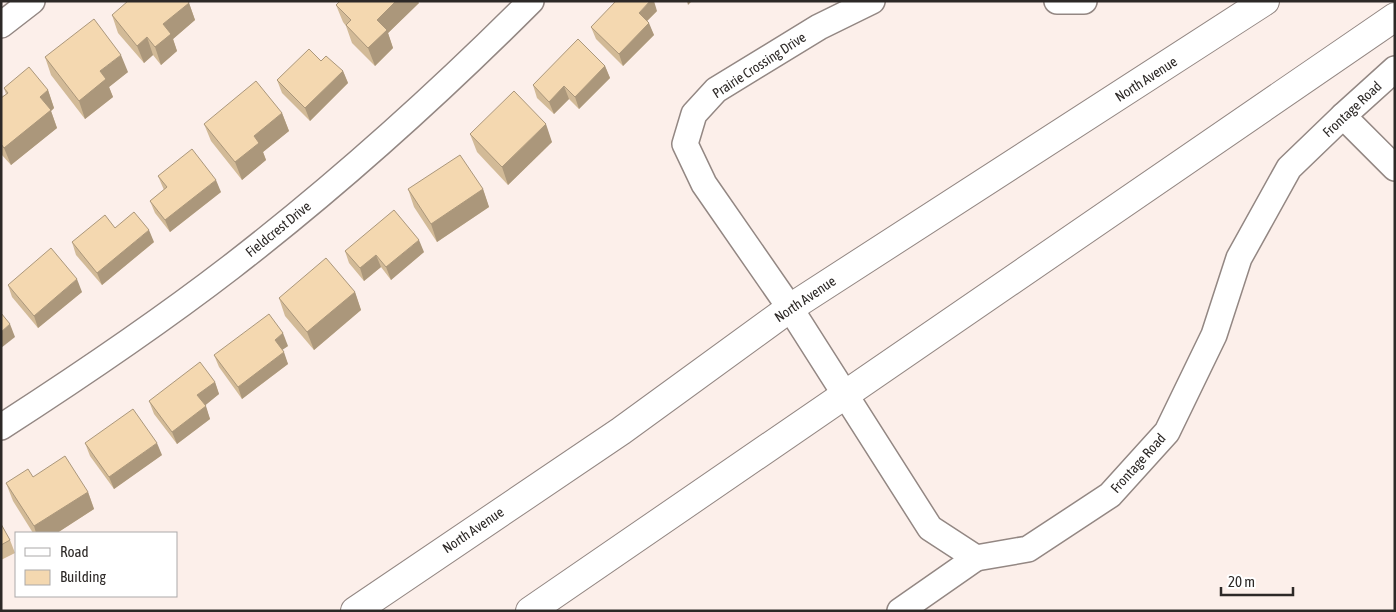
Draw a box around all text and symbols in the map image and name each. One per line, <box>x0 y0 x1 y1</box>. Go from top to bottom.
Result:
street label: Prairie Crossing Drive <box>709 29 809 101</box>
street label: North Avenue <box>1112 53 1180 105</box>
street label: Frontage Road <box>1319 78 1385 140</box>
street label: Fieldcrest Drive <box>242 198 314 260</box>
street label: North Avenue <box>771 273 839 325</box>
street label: Frontage Road <box>1107 430 1169 496</box>
street label: North Avenue <box>439 504 507 556</box>
legend <box>15 532 178 597</box>
text: Road <box>60 543 89 560</box>
scale bar <box>1221 564 1294 596</box>
text: Building <box>60 568 106 585</box>
text: 20 m <box>1228 573 1255 590</box>

